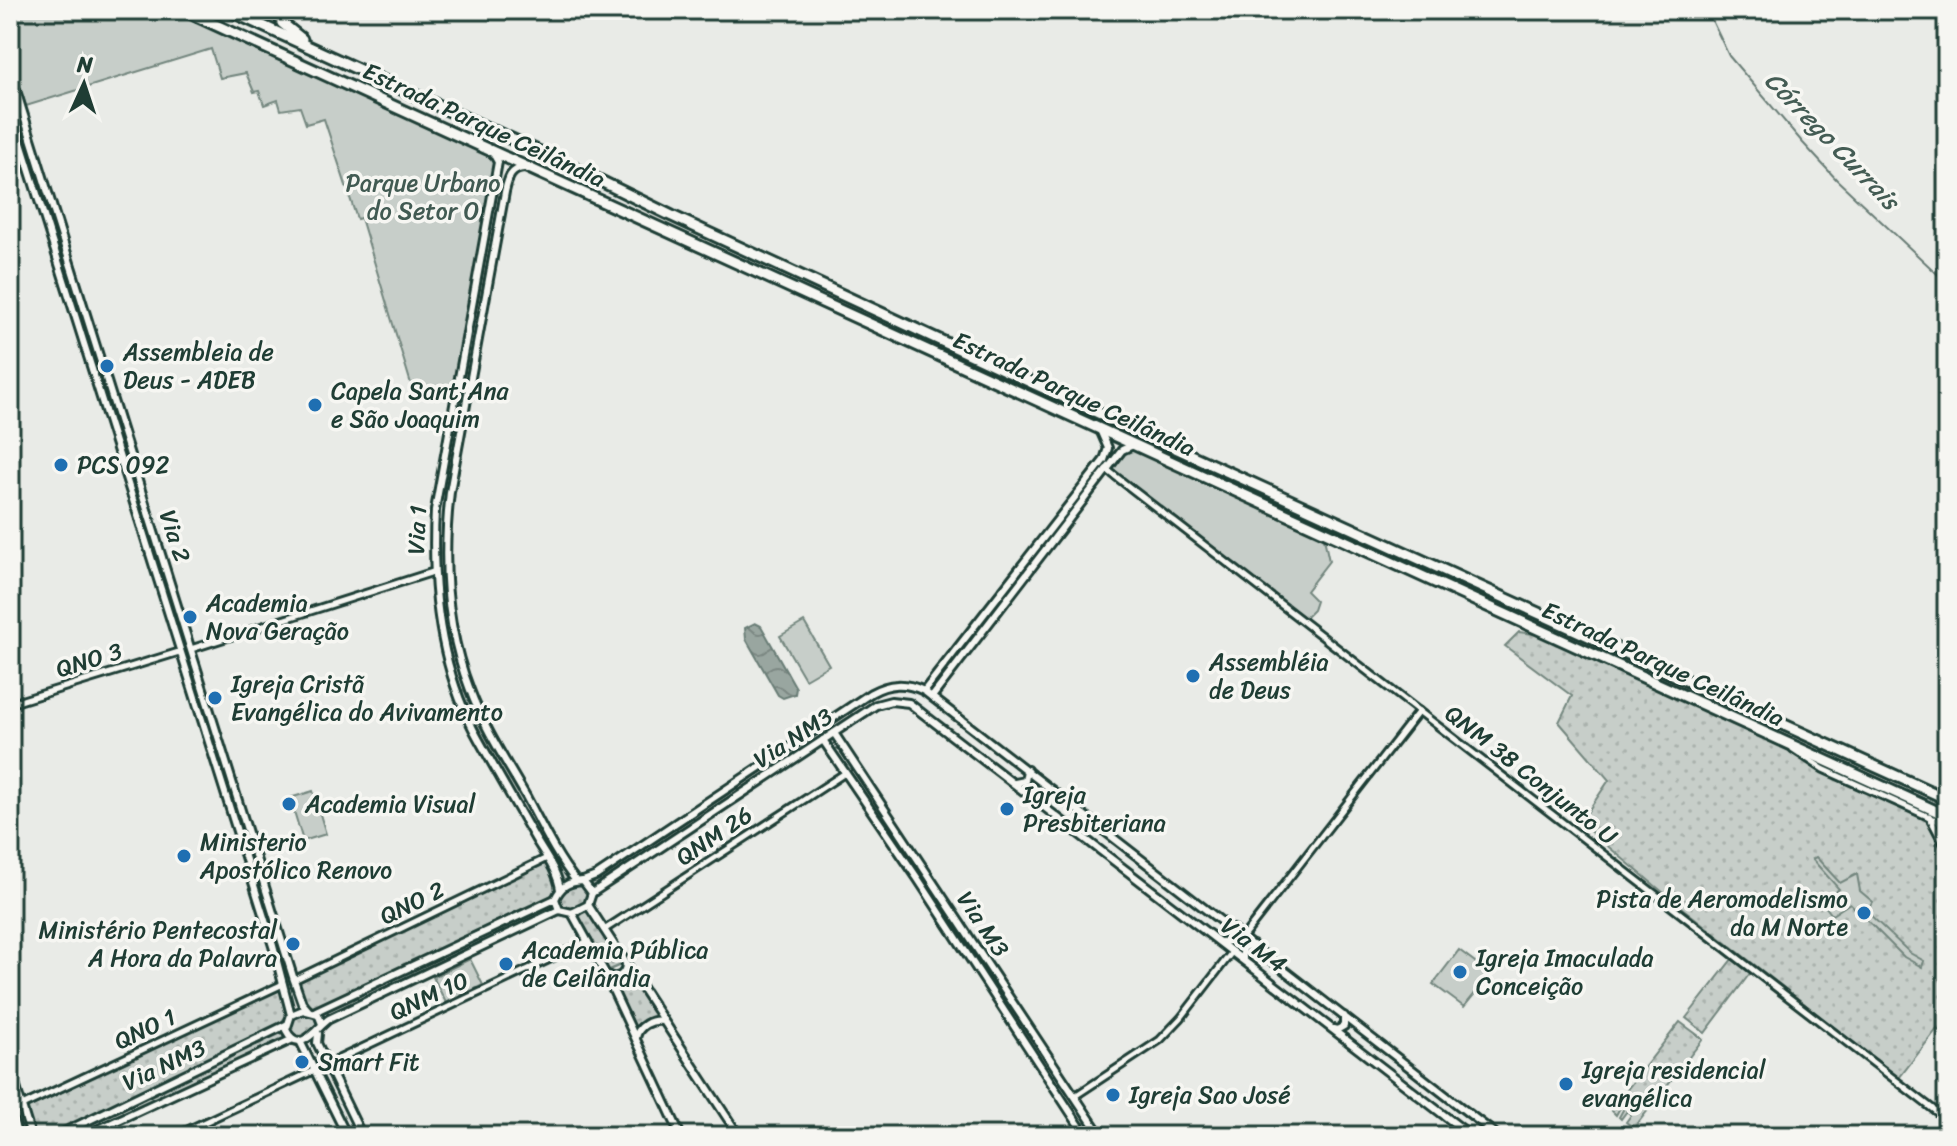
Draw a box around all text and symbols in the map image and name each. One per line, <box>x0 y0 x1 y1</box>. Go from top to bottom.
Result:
north arrow <box>44 44 124 124</box>
text: N <box>75 45 94 84</box>
street label: Estrada Parque Ceilândia <box>356 50 612 200</box>
water label: Córrego Currais <box>1753 59 1913 223</box>
park label: Parque Urbano do Setor O <box>346 162 500 232</box>
street label: Estrada Parque Ceilândia <box>946 319 1202 469</box>
place label: Assembleia de Deus - ADEB <box>122 331 274 401</box>
marker: Assembleia de Deus - ADEB <box>98 357 116 375</box>
place label: Capela Sant'Ana e São Joaquim <box>331 370 509 440</box>
marker: Capela Sant'Ana e São Joaquim <box>306 396 324 414</box>
place label: PCS 092 <box>77 444 170 486</box>
marker: PCS 092 <box>52 456 70 474</box>
street label: Via 2 <box>147 504 203 568</box>
street label: Via 1 <box>395 504 439 556</box>
place label: Academia Nova Geração <box>205 582 349 652</box>
street label: Estrada Parque Ceilândia <box>1535 589 1791 739</box>
marker: Academia Nova Geração <box>181 608 199 626</box>
street label: QNO 3 <box>51 630 127 690</box>
place label: Assembléia de Deus <box>1208 641 1329 711</box>
place label: Igreja Cristã Evangélica do Avivamento <box>230 663 503 733</box>
marker: Assembléia de Deus <box>1184 667 1202 685</box>
marker: Igreja Cristã Evangélica do Avivamento <box>206 689 224 707</box>
street label: QNM 38 Conjunto U <box>1435 694 1628 857</box>
street label: Via NM3 <box>744 696 842 780</box>
place label: Igreja Presbiteriana <box>1022 774 1166 844</box>
place label: Academia Visual <box>304 783 476 825</box>
marker: Academia Visual <box>280 795 298 813</box>
street label: QNM 26 <box>667 795 761 877</box>
marker: Igreja Presbiteriana <box>998 800 1016 818</box>
place label: Ministerio Apostólico Renovo <box>199 821 392 891</box>
marker: Ministerio Apostólico Renovo <box>175 847 193 865</box>
street label: QNO 2 <box>372 869 452 937</box>
place label: Pista de Aeromodelismo da M Norte <box>1596 878 1848 948</box>
street label: Via M3 <box>945 882 1021 966</box>
marker: Pista de Aeromodelismo da M Norte <box>1855 904 1873 922</box>
street label: Via M4 <box>1212 906 1296 984</box>
place label: Ministério Pentecostal A Hora da Palavra <box>38 909 278 979</box>
place label: Academia Pública de Ceilândia <box>521 929 708 999</box>
marker: Ministério Pentecostal A Hora da Palavra <box>284 935 302 953</box>
place label: Igreja Imaculada Conceição <box>1475 937 1654 1007</box>
marker: Academia Pública de Ceilândia <box>497 955 515 973</box>
street label: QNM 10 <box>382 959 476 1033</box>
marker: Igreja Imaculada Conceição <box>1451 963 1469 981</box>
street label: QNO 1 <box>107 996 183 1062</box>
street label: Via NM3 <box>115 1027 213 1103</box>
place label: Smart Fit <box>318 1041 420 1083</box>
place label: Igreja residencial evangélica <box>1581 1049 1767 1119</box>
marker: Smart Fit <box>293 1053 311 1071</box>
place label: Igreja Sao José <box>1128 1074 1290 1116</box>
marker: Igreja residencial evangélica <box>1557 1075 1575 1093</box>
marker: Igreja Sao José <box>1104 1086 1122 1104</box>

